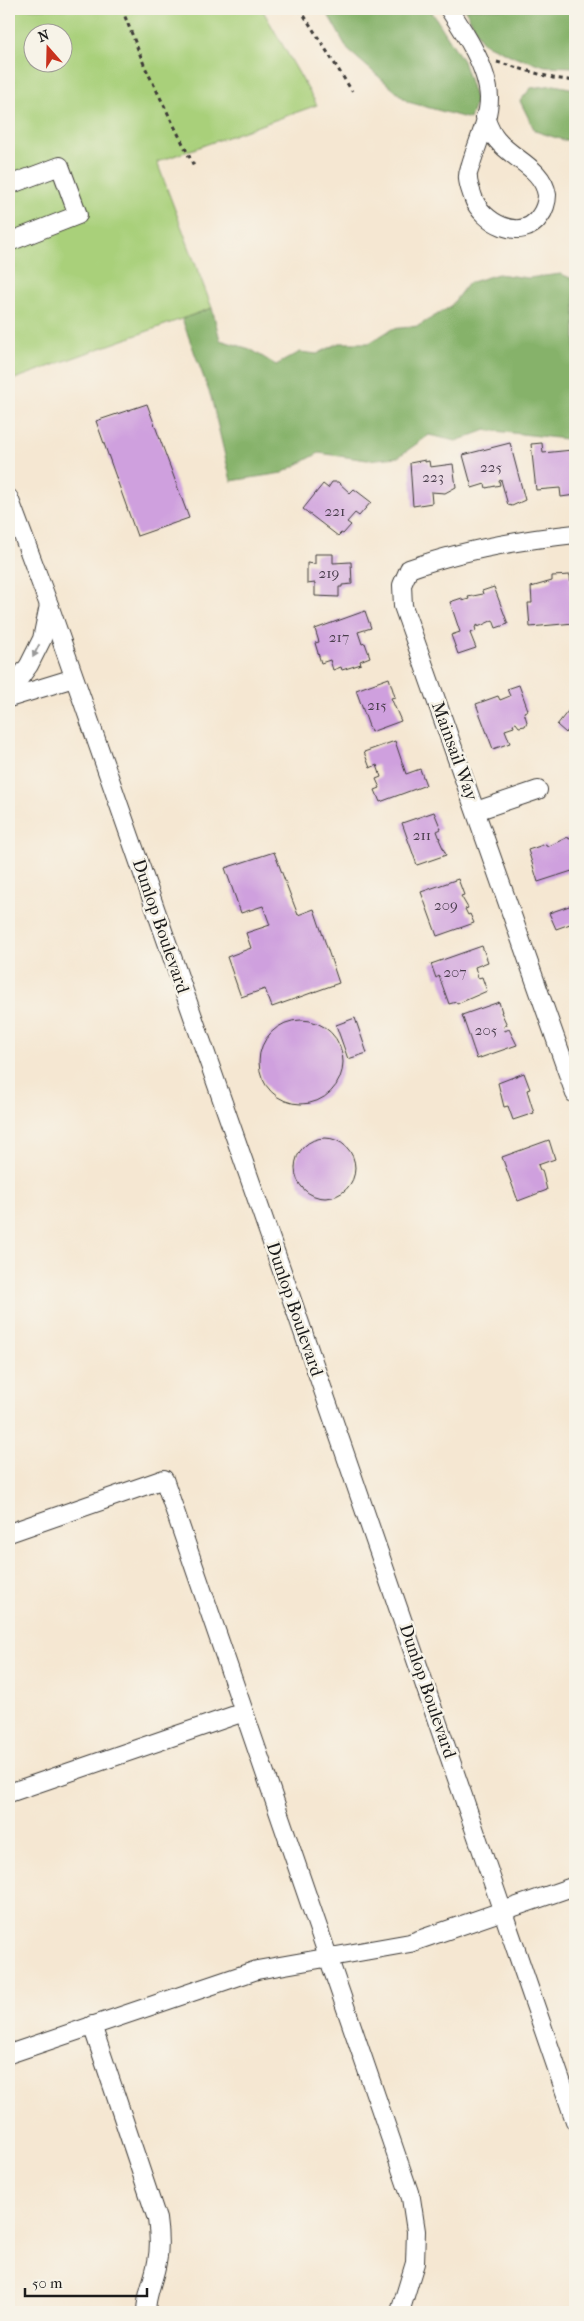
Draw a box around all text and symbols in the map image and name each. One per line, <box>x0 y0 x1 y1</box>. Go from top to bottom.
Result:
north arrow <box>22 22 72 72</box>
text: N <box>36 26 52 46</box>
house number: 225 <box>480 458 502 476</box>
house number: 223 <box>422 468 444 486</box>
house number: 221 <box>325 502 345 520</box>
house number: 219 <box>319 564 340 582</box>
house number: 217 <box>329 628 349 646</box>
one-way arrow <box>32 644 40 659</box>
house number: 215 <box>367 696 387 714</box>
street label: Mainsail Way <box>427 699 483 805</box>
house number: 211 <box>413 826 431 844</box>
street label: Dunlop Boulevard <box>128 856 193 996</box>
house number: 209 <box>434 896 458 914</box>
house number: 207 <box>443 963 467 981</box>
house number: 205 <box>475 1021 497 1039</box>
street label: Dunlop Boulevard <box>262 1239 327 1379</box>
street label: Dunlop Boulevard <box>395 1621 460 1761</box>
scale bar <box>25 2266 148 2298</box>
text: 50 m <box>32 2274 63 2292</box>

